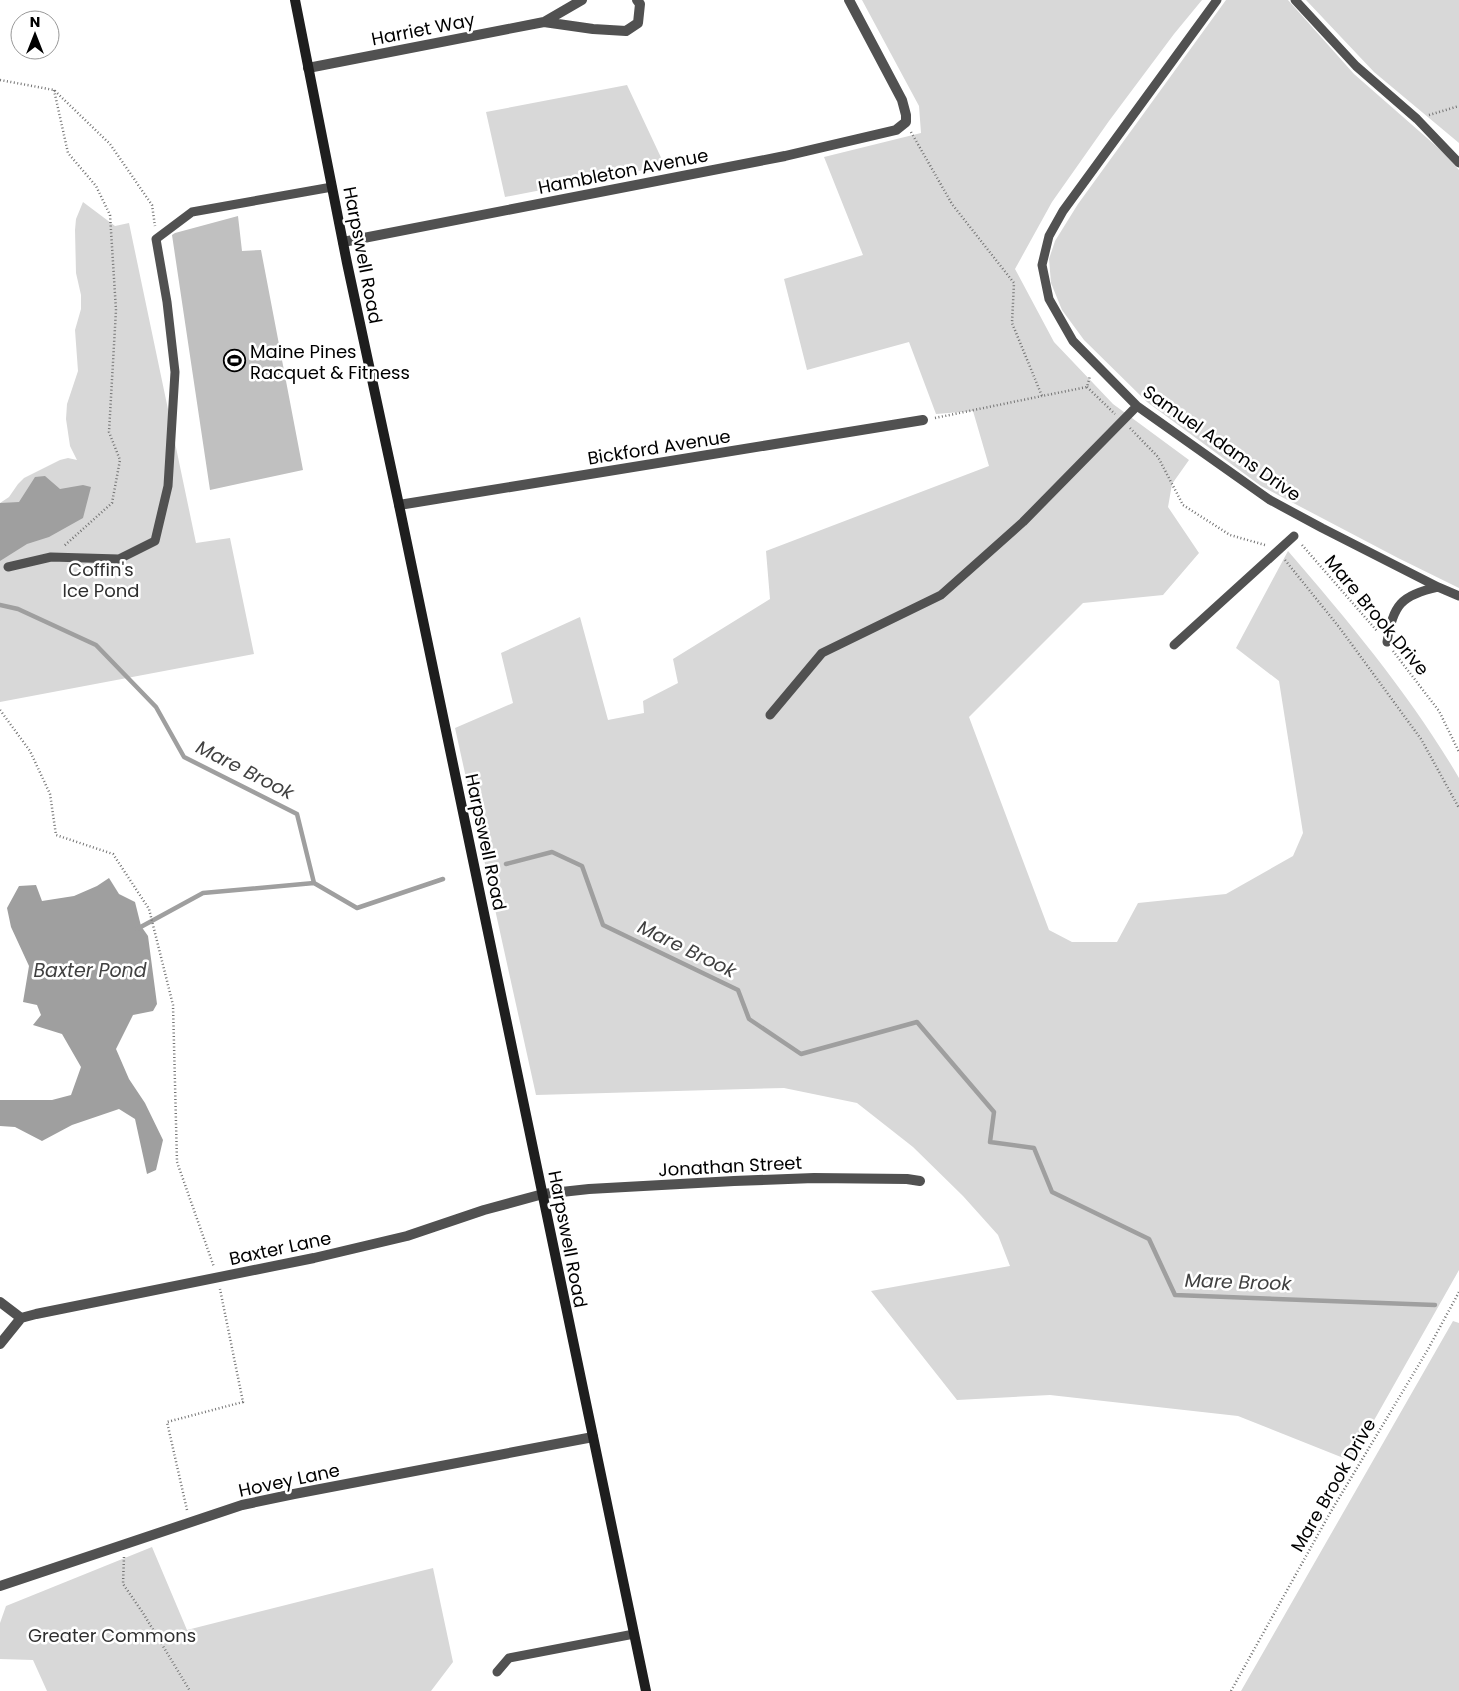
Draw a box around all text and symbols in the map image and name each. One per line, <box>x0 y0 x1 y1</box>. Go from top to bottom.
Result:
street label: Harriet Way <box>369 7 477 51</box>
north arrow <box>10 10 60 60</box>
text: N <box>30 12 40 32</box>
street label: Hambleton Avenue <box>536 142 710 200</box>
street label: Harpswell Road <box>337 184 389 326</box>
place label: Maine Pines Racquet & Fitness <box>250 339 410 385</box>
sports icon: Maine Pines Racquet & Fitness <box>222 349 246 373</box>
street label: Samuel Adams Drive <box>1138 379 1306 507</box>
street label: Bickford Avenue <box>586 423 732 471</box>
street label: Mare Brook Drive <box>1319 549 1435 681</box>
park label: Coffin's Ice Pond <box>63 557 139 603</box>
water label: Mare Brook <box>191 734 300 807</box>
street label: Harpswell Road <box>459 771 513 913</box>
water label: Mare Brook <box>633 914 742 985</box>
water label: Baxter Pond <box>33 957 147 984</box>
street label: Jonathan Street <box>657 1150 803 1182</box>
street label: Harpswell Road <box>542 1168 594 1310</box>
street label: Baxter Lane <box>227 1225 333 1271</box>
water label: Mare Brook <box>1184 1267 1293 1297</box>
street label: Mare Brook Drive <box>1285 1414 1381 1556</box>
street label: Hovey Lane <box>236 1457 342 1503</box>
park label: Greater Commons <box>28 1623 196 1648</box>

